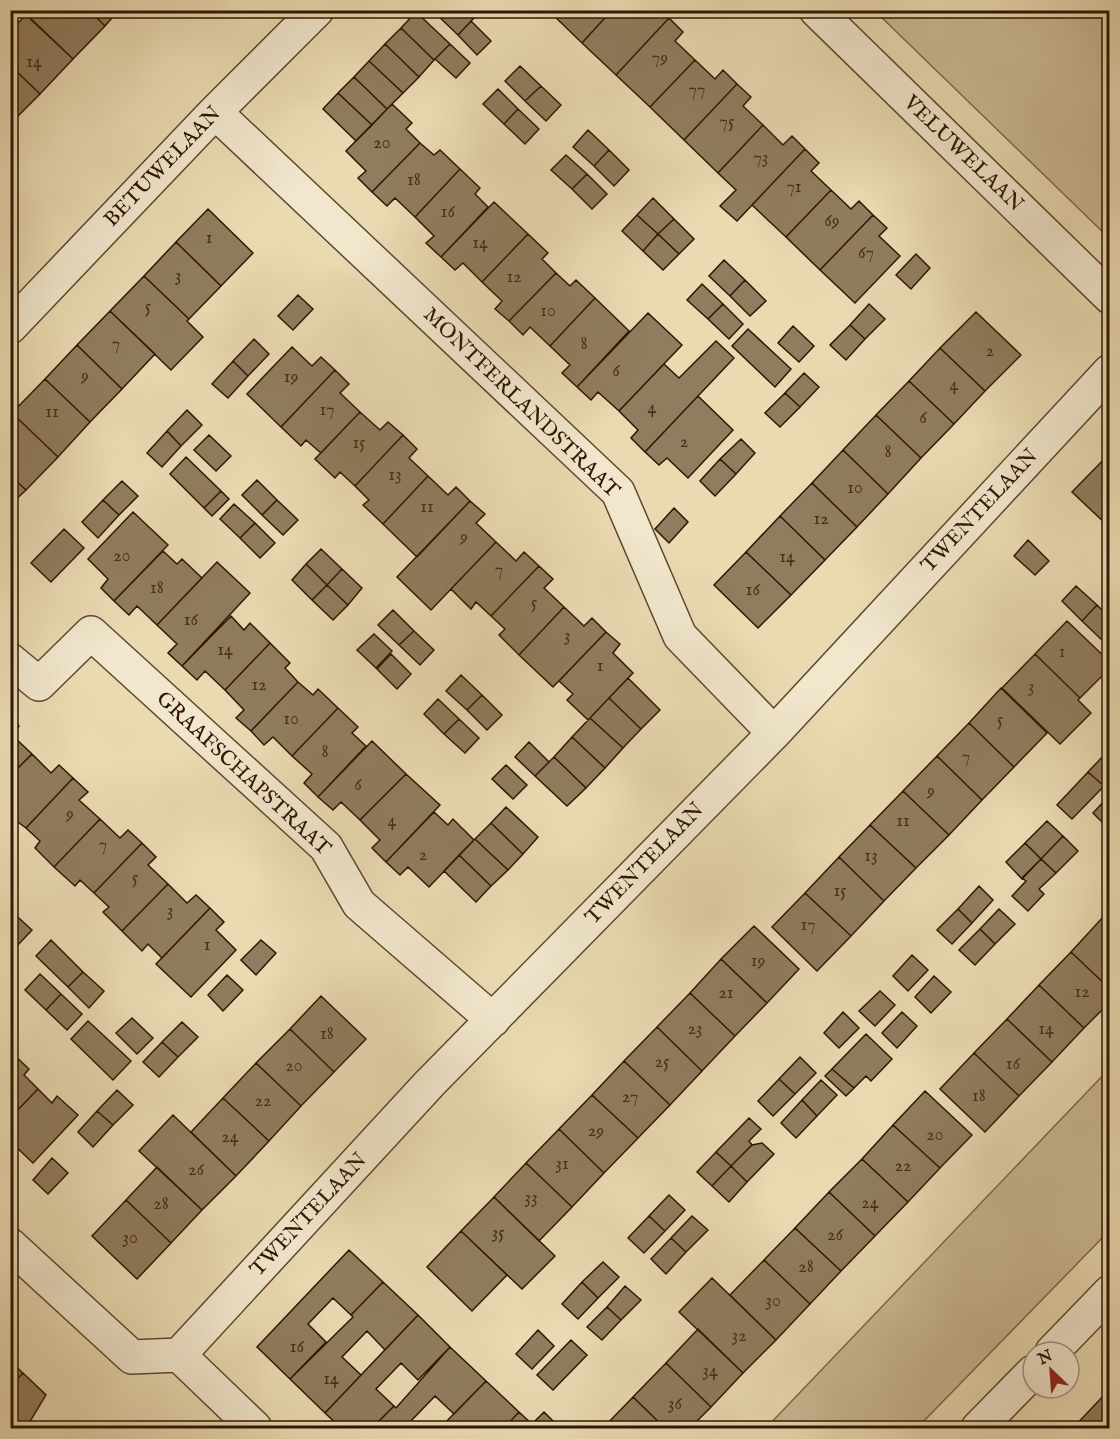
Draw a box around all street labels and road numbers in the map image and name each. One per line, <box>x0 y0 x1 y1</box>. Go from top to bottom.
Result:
street label: VELUWELAAN <box>897 89 1029 218</box>
street label: BETUWELAAN <box>99 101 227 233</box>
street label: MONTFERLANDSTRAAT <box>417 302 625 505</box>
street label: TWENTELAAN <box>916 443 1044 579</box>
street label: GRAAFSCHAPSTRAAT <box>150 686 337 863</box>
street label: TWENTELAAN <box>580 797 710 931</box>
street label: TWENTELAAN <box>245 1147 373 1283</box>

